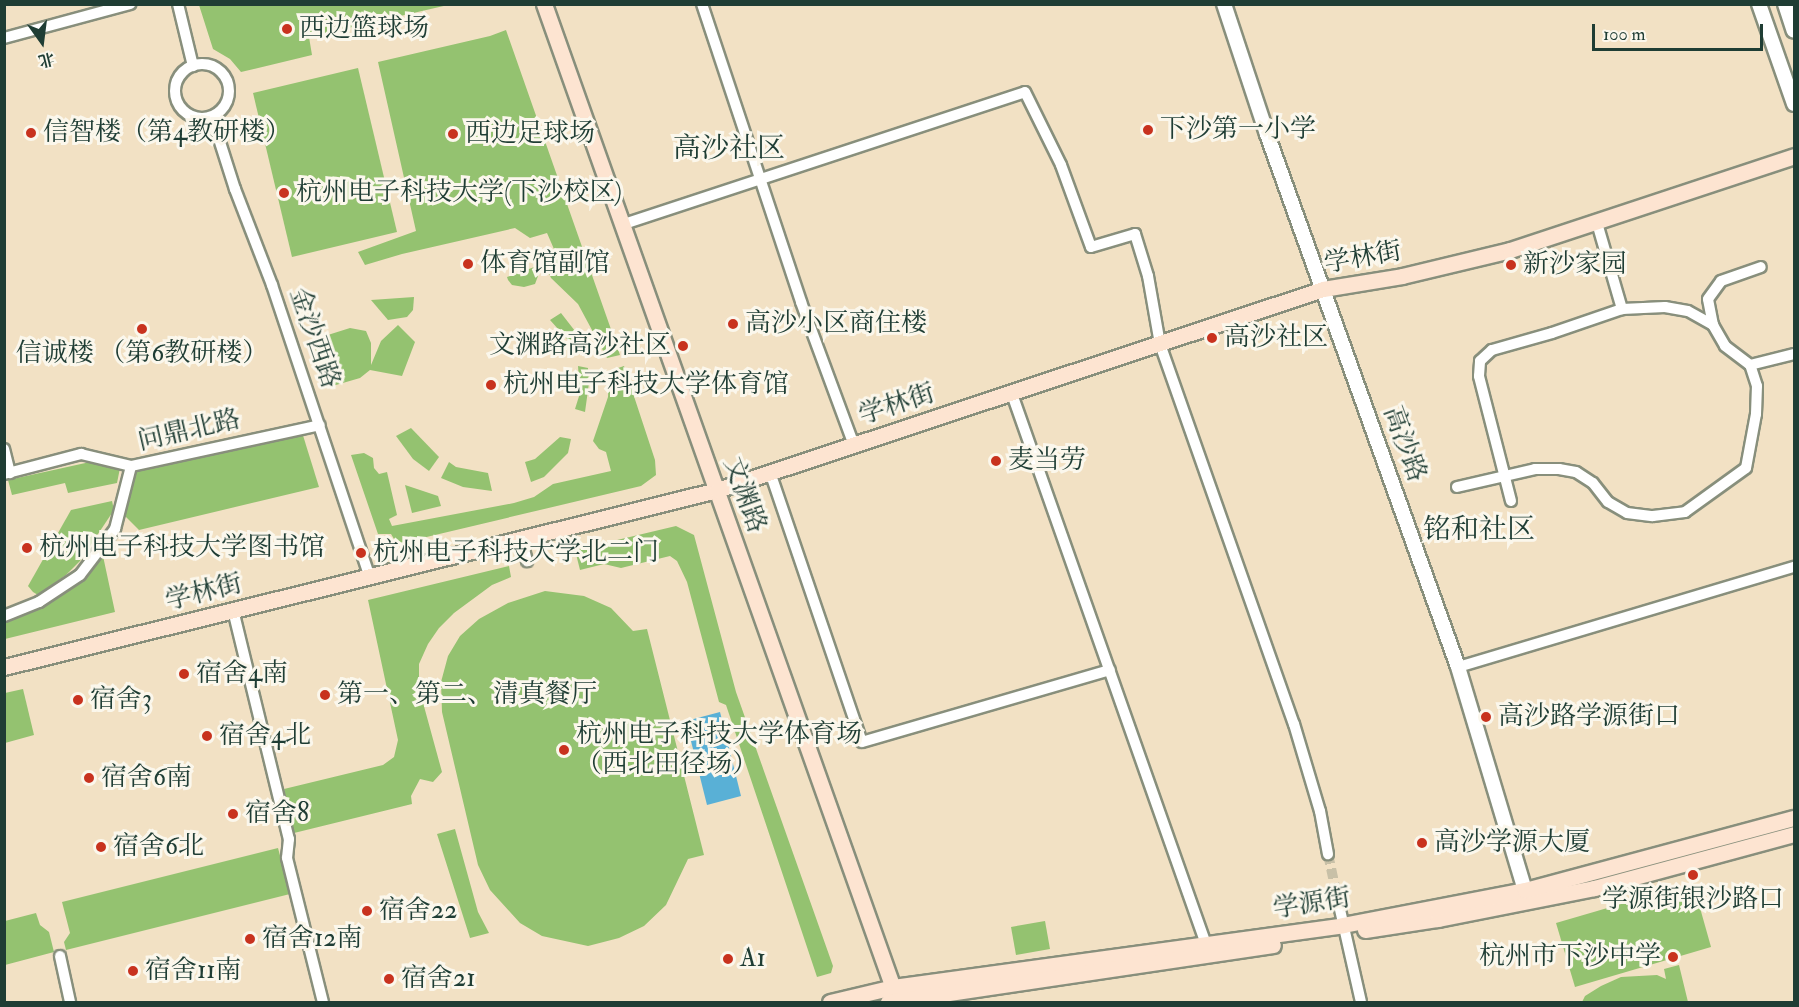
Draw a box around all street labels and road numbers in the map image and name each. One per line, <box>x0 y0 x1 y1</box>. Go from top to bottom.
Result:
street label: 学林街 <box>1322 236 1404 280</box>
street label: 金沙西路 <box>282 284 346 392</box>
street label: 学林街 <box>855 378 939 432</box>
street label: 高沙路 <box>1376 402 1432 486</box>
street label: 问鼎北路 <box>135 404 243 458</box>
street label: 文渊路 <box>716 453 772 537</box>
street label: 学林街 <box>162 568 246 618</box>
street label: 学源街 <box>1271 882 1353 926</box>

